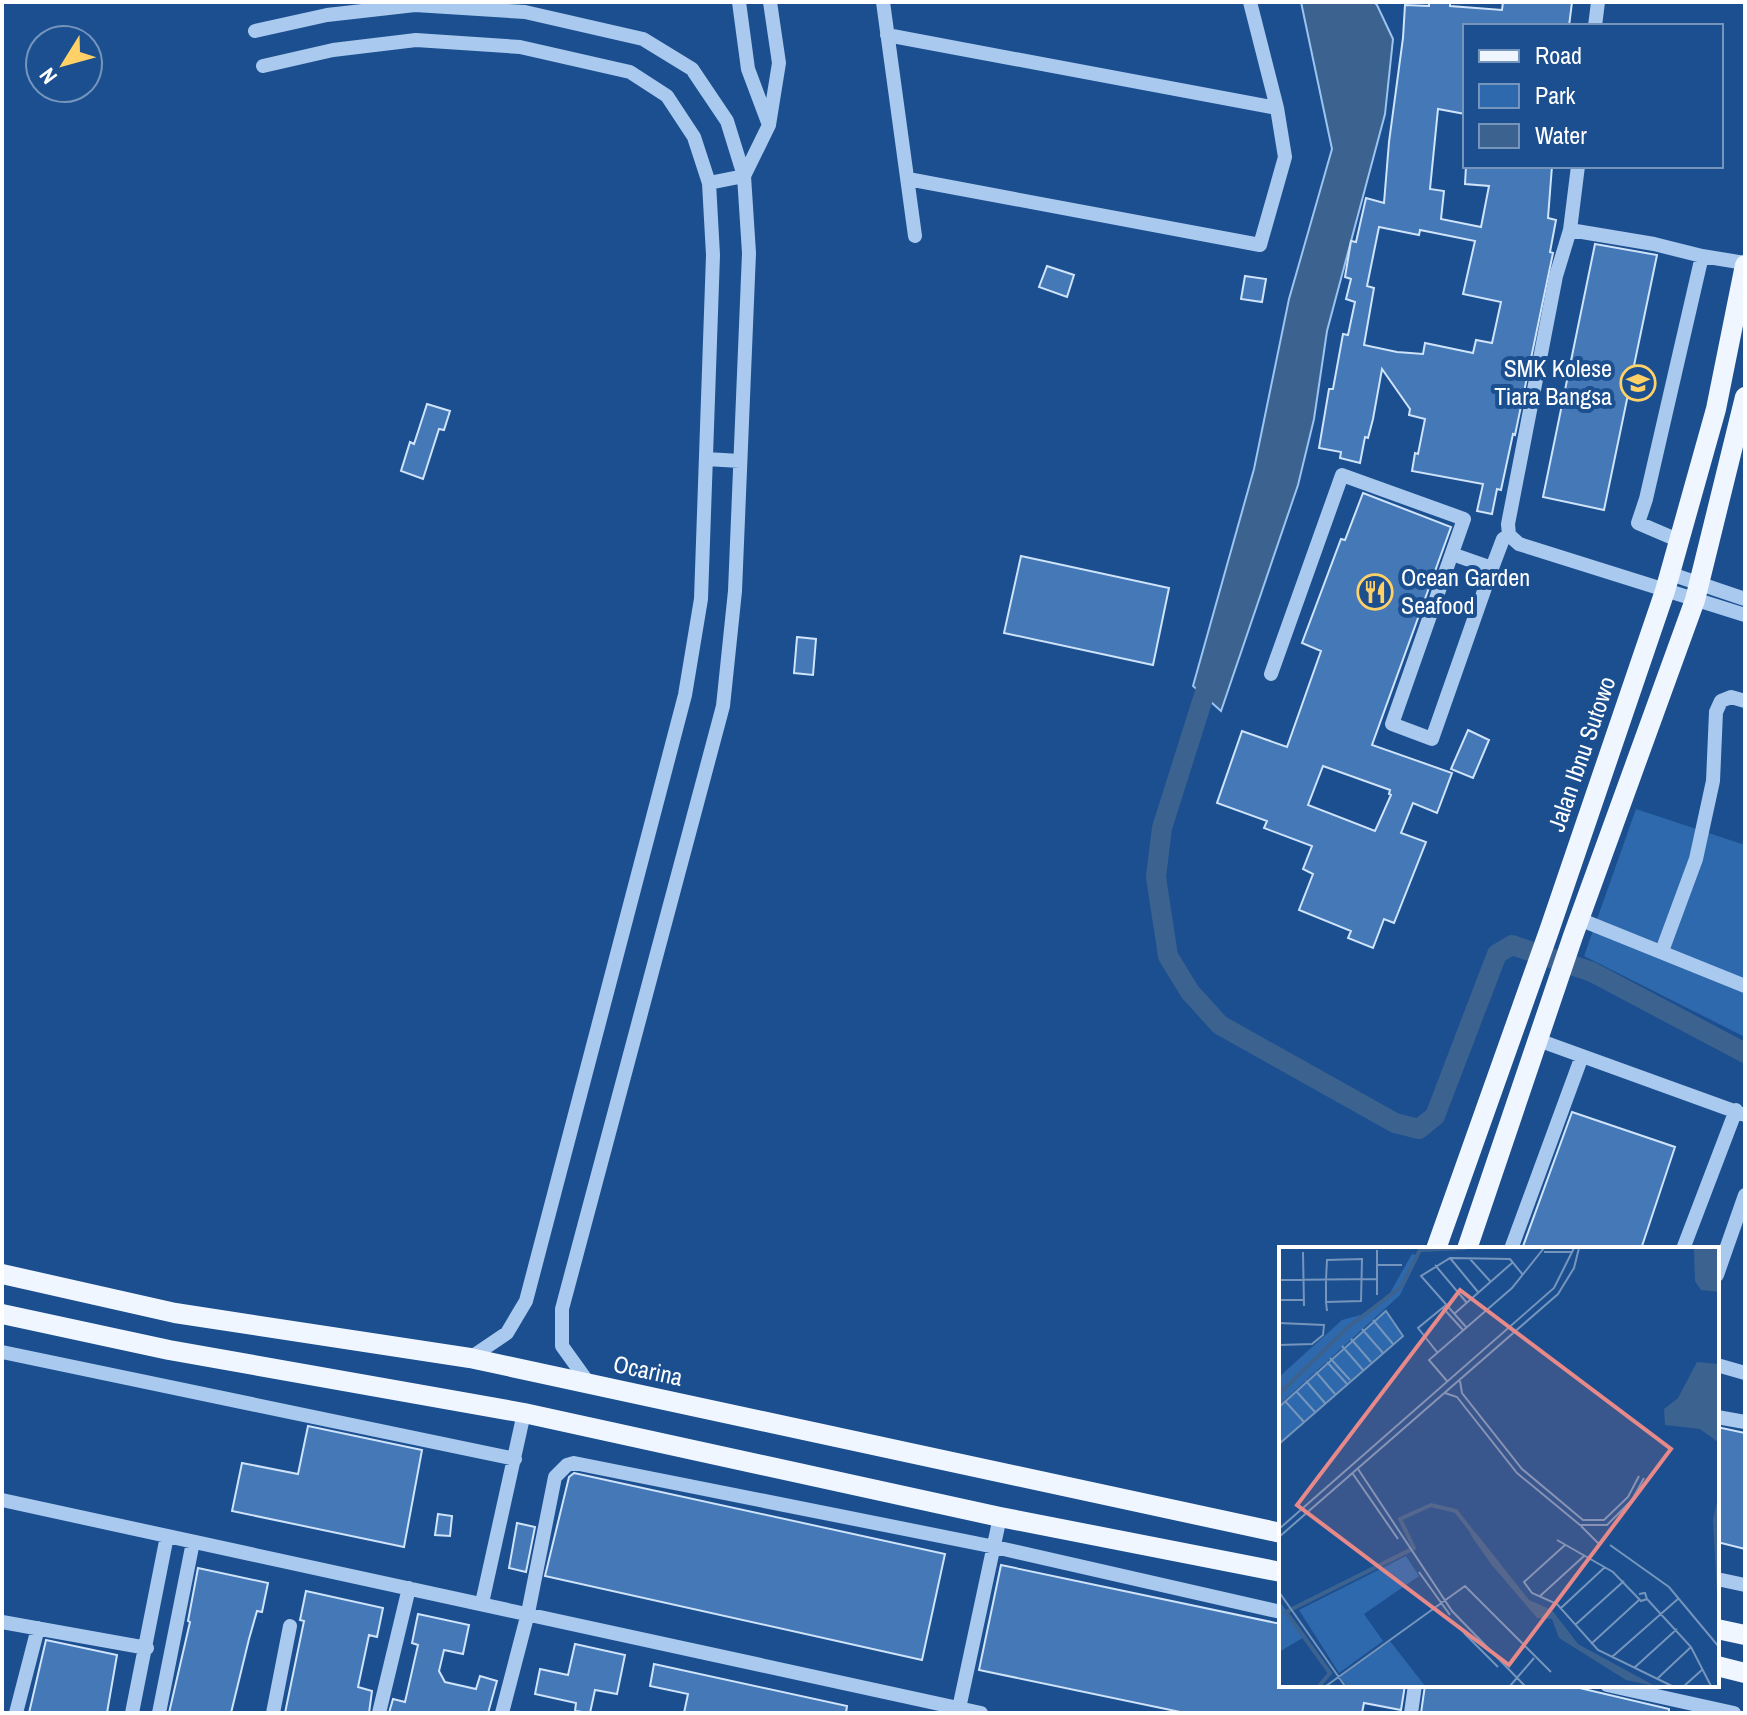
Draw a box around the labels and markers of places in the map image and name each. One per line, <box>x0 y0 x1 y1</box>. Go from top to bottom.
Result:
place label: SMK Kolese Tiara Bangsa <box>1494 352 1612 412</box>
school or university icon: SMK Kolese Tiara Bangsa <box>1619 364 1657 402</box>
place label: Ocean Garden Seafood <box>1401 561 1530 621</box>
restaurant icon: Ocean Garden Seafood <box>1356 573 1394 611</box>

